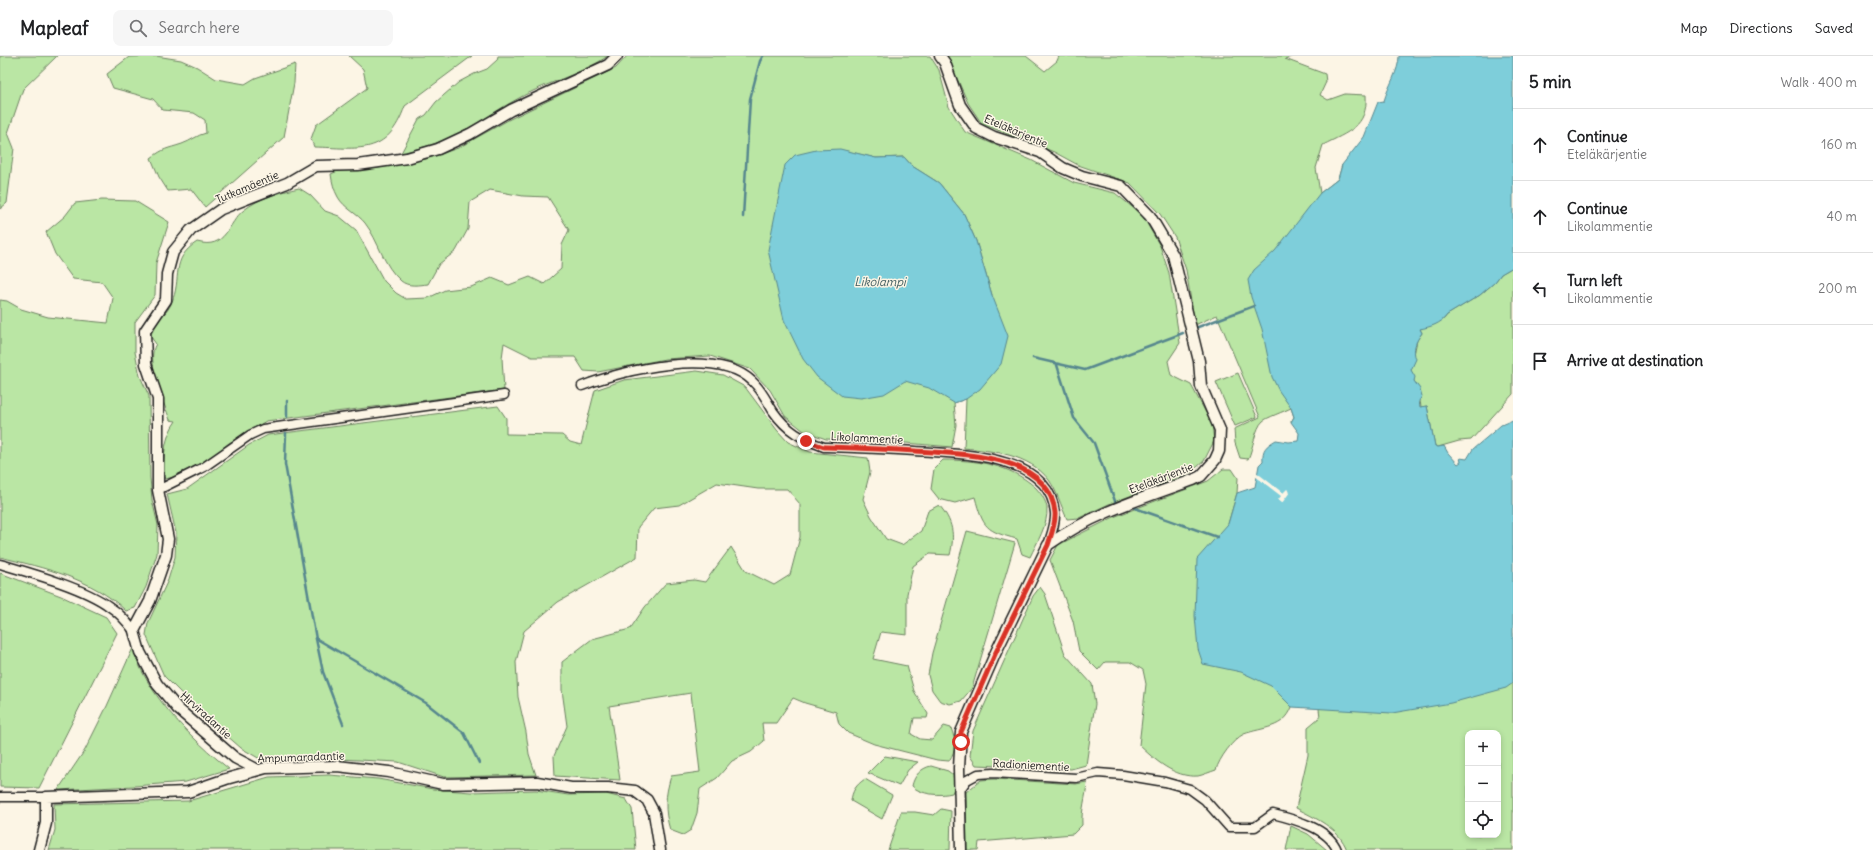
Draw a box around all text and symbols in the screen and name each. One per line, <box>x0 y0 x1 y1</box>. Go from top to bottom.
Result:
search box <box>113 10 393 46</box>
text: Mapleaf <box>20 16 89 40</box>
icon: search <box>127 17 149 39</box>
text: Search here <box>159 18 240 37</box>
text: Map <box>1680 19 1707 37</box>
text: Directions <box>1729 19 1793 37</box>
text: Saved <box>1815 19 1853 37</box>
text: 5 min <box>1529 71 1571 93</box>
text: Walk · 400 m <box>1780 74 1857 91</box>
street label: Eteläkärjentie <box>982 111 1050 151</box>
text: Continue <box>1567 127 1628 146</box>
icon: ahead <box>1529 134 1551 156</box>
text: 160 m <box>1821 136 1857 153</box>
text: Eteläkärjentie <box>1567 146 1647 163</box>
street label: Tutkamäentie <box>213 167 281 207</box>
text: Continue <box>1567 199 1628 218</box>
icon: ahead <box>1529 206 1551 228</box>
text: 40 m <box>1826 208 1857 225</box>
text: Likolammentie <box>1567 218 1653 235</box>
text: Turn left <box>1567 271 1622 290</box>
water label: Likolampi <box>854 274 907 289</box>
icon: left <box>1529 278 1551 300</box>
text: 200 m <box>1818 280 1857 297</box>
text: Likolammentie <box>1567 290 1653 307</box>
icon: arrive <box>1529 350 1551 372</box>
text: Arrive at destination <box>1567 351 1703 370</box>
street label: Likolammentie <box>830 429 904 447</box>
route end <box>797 432 815 450</box>
street label: Eteläkärjentie <box>1127 459 1195 497</box>
street label: Hirviradantie <box>177 688 235 742</box>
map controls <box>1465 730 1501 838</box>
button: + <box>1465 730 1501 766</box>
route start <box>952 733 970 751</box>
street label: Ampumaradantie <box>257 748 345 766</box>
street label: Radioniementie <box>992 756 1070 774</box>
button: − <box>1465 766 1501 802</box>
button: locate <box>1465 802 1501 838</box>

